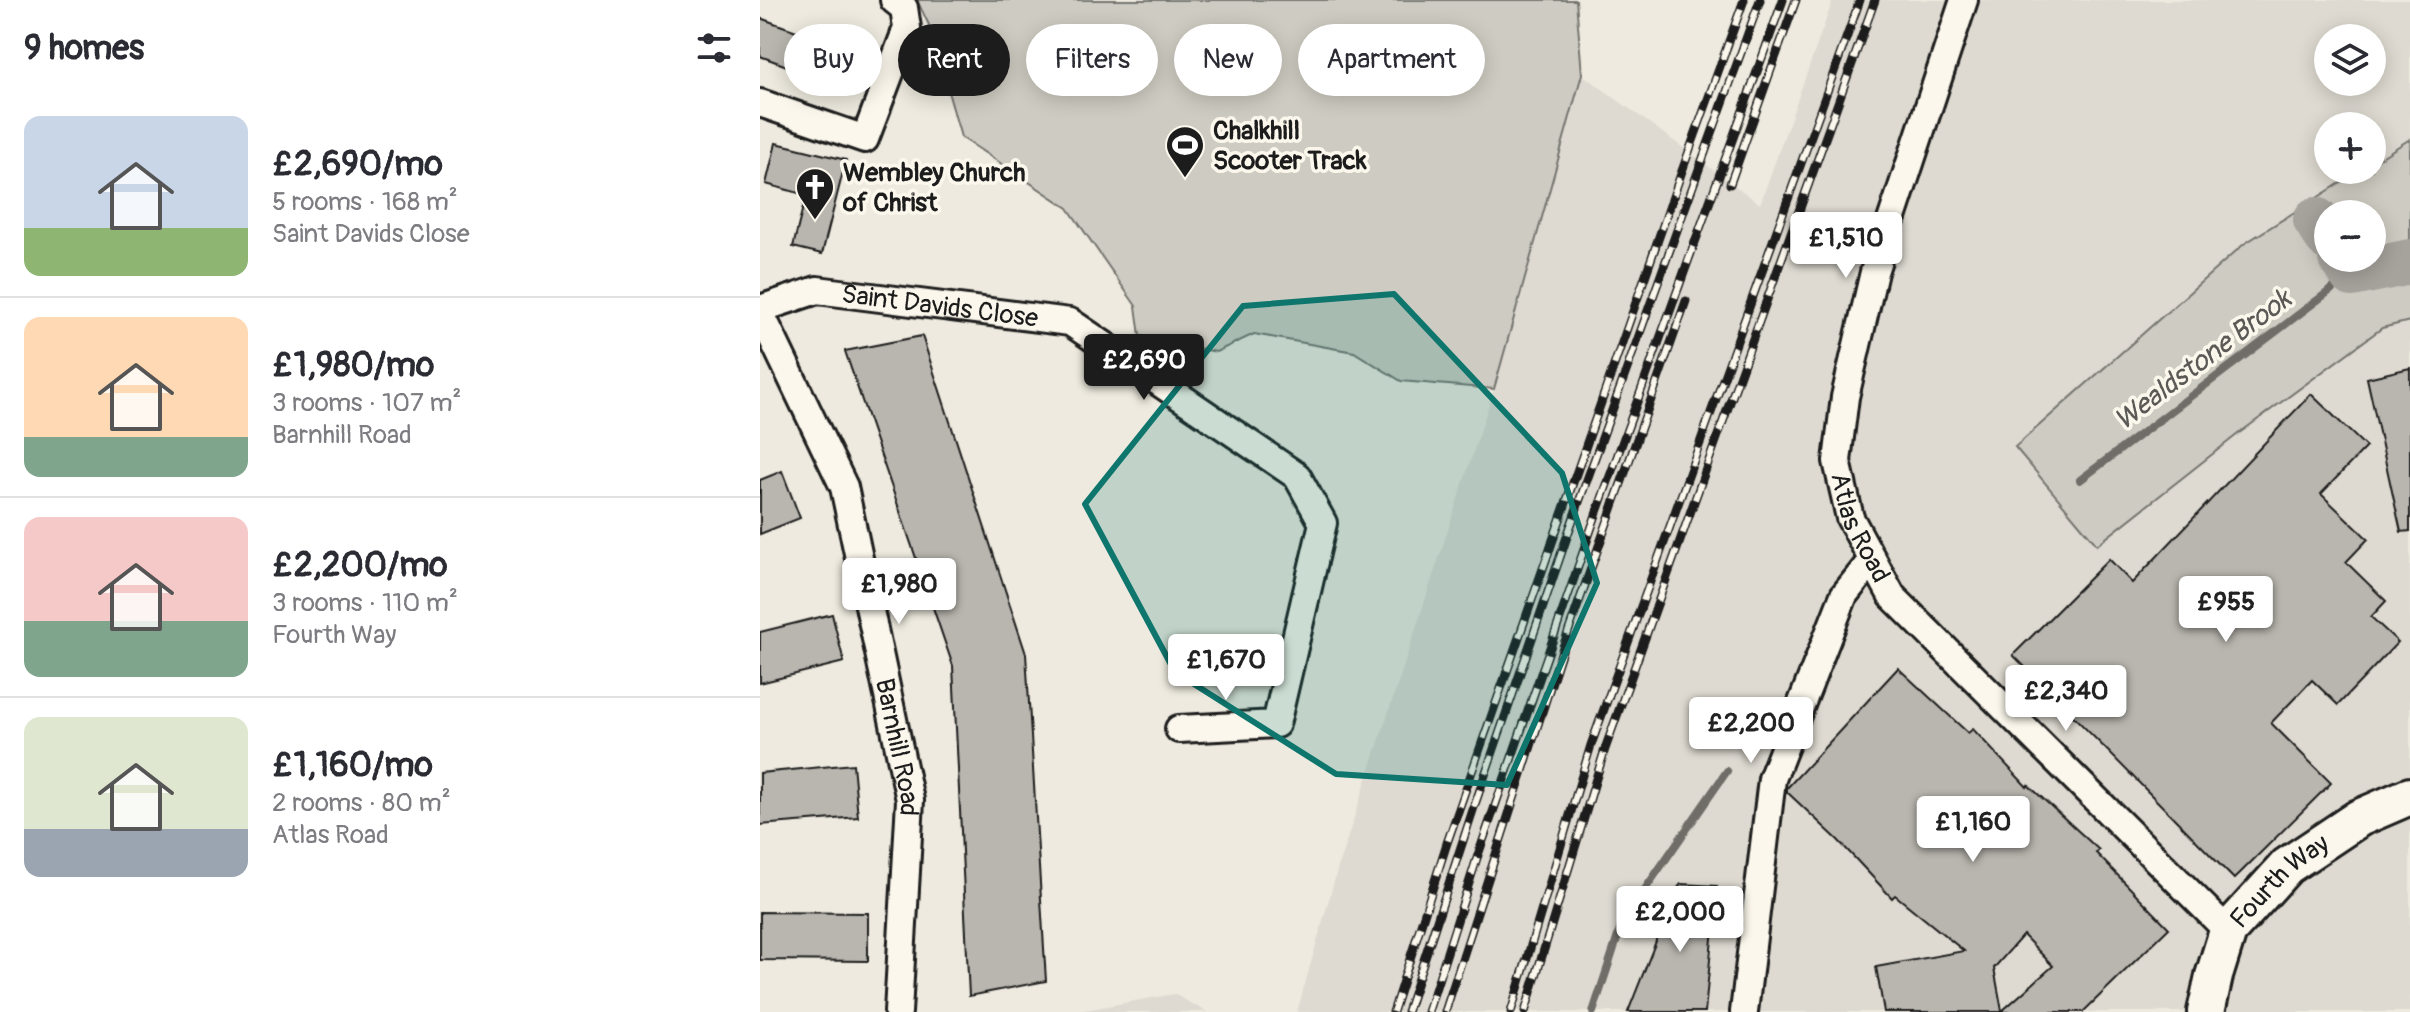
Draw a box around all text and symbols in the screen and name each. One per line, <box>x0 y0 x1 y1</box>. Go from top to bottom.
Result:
chip: Buy <box>784 24 882 96</box>
chip: Rent <box>898 24 1010 96</box>
chip: Filters <box>1026 24 1158 96</box>
chip: New <box>1174 24 1282 96</box>
chip: Apartment <box>1298 24 1485 96</box>
map controls <box>2314 24 2386 272</box>
button: layers <box>2314 24 2386 96</box>
icon: filters <box>692 26 736 70</box>
text: 9 homes <box>24 27 144 70</box>
button: + <box>2314 112 2386 184</box>
place label: Chalkhill Scooter Track <box>1213 115 1368 177</box>
sports icon: Chalkhill Scooter Track <box>1164 124 1206 179</box>
text: £2,690/mo <box>272 143 443 186</box>
icon: home <box>88 148 184 244</box>
place label: Wembley Church of Christ <box>842 157 1025 219</box>
church icon: Wembley Church of Christ <box>794 166 836 221</box>
text: 5 rooms · 168 m² <box>272 186 458 218</box>
button: − <box>2314 200 2386 272</box>
pin: £1,510 <box>1781 212 1911 280</box>
text: Saint Davids Close <box>272 218 470 250</box>
text: £1,510 <box>1808 222 1884 254</box>
street label: Saint Davids Close <box>840 278 1040 335</box>
water label: Wealdstone Brook <box>2108 281 2300 438</box>
pin: £2,690 <box>1079 334 1209 402</box>
text: £1,980/mo <box>272 344 434 387</box>
text: £2,690 <box>1102 344 1186 376</box>
icon: home <box>88 349 184 445</box>
text: 3 rooms · 107 m² <box>272 387 461 419</box>
text: Barnhill Road <box>272 419 412 451</box>
street label: Atlas Road <box>1823 470 1897 588</box>
text: £2,200/mo <box>272 544 448 587</box>
icon: home <box>88 549 184 645</box>
pin: £1,980 <box>834 558 964 626</box>
text: £1,980 <box>860 568 938 600</box>
pin: £955 <box>2179 576 2273 644</box>
text: £955 <box>2197 586 2255 618</box>
text: 3 rooms · 110 m² <box>272 587 458 619</box>
text: Fourth Way <box>272 619 396 651</box>
pin: £1,670 <box>1161 634 1291 702</box>
text: £1,670 <box>1186 644 1266 676</box>
pin: £2,340 <box>2001 665 2131 733</box>
text: £2,340 <box>2023 675 2109 707</box>
street label: Barnhill Road <box>868 676 925 817</box>
pin: £2,200 <box>1686 697 1816 765</box>
text: £2,200 <box>1707 707 1795 739</box>
text: £1,160/mo <box>272 744 433 787</box>
icon: home <box>88 749 184 845</box>
text: 2 rooms · 80 m² <box>272 787 451 819</box>
pin: £1,160 <box>1908 796 2038 864</box>
text: £1,160 <box>1935 806 2011 838</box>
text: Atlas Road <box>272 819 389 851</box>
street label: Fourth Way <box>2223 828 2335 935</box>
pin: £2,000 <box>1615 886 1745 954</box>
text: £2,000 <box>1634 896 1726 928</box>

